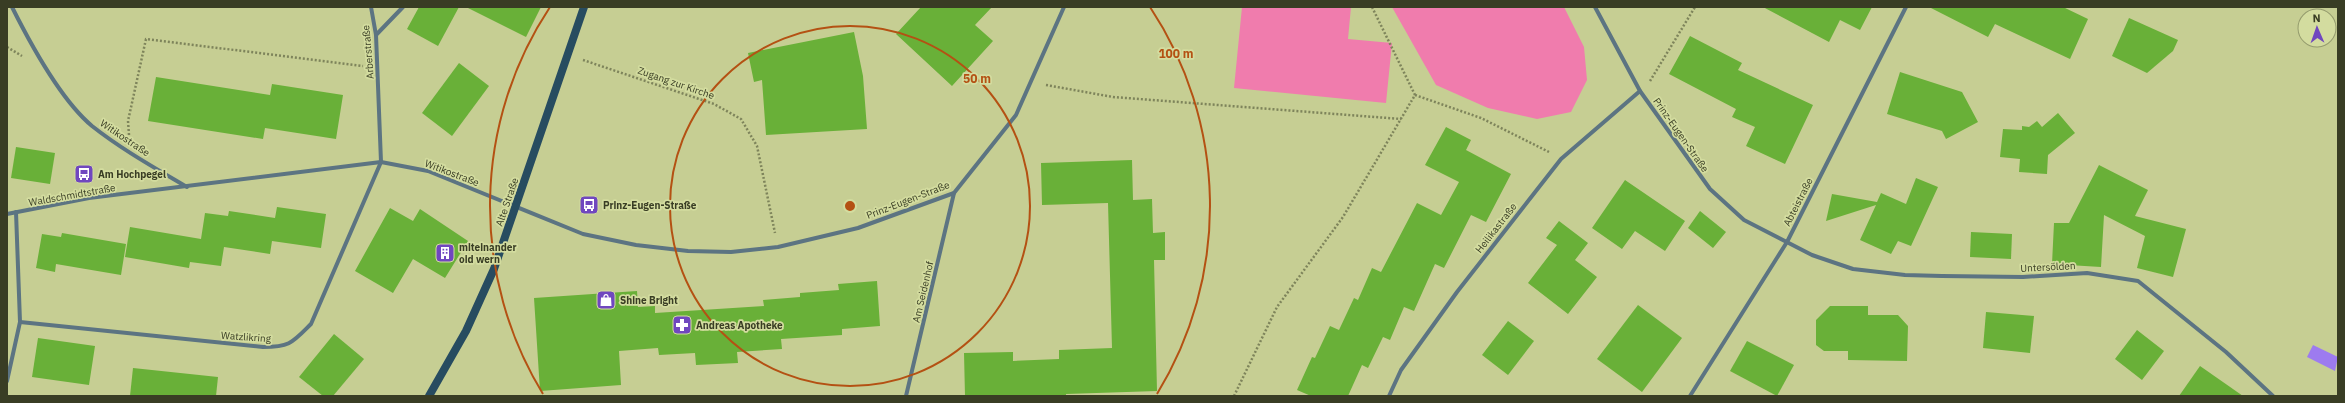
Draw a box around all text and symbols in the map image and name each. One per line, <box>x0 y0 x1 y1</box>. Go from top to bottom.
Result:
north arrow <box>2297 8 2337 48</box>
text: N <box>2312 11 2321 25</box>
street label: Arberstraße <box>359 24 377 80</box>
text: 100 m <box>1158 46 1194 61</box>
street label: Zugang zur Kirche <box>636 64 717 102</box>
text: 50 m <box>963 71 991 86</box>
street label: Prinz-Eugen-Straße <box>1650 95 1712 175</box>
street label: Witikostraße <box>98 117 153 160</box>
street label: Witikostraße <box>423 157 482 190</box>
bus stop icon: Am Hochpegel <box>73 163 95 185</box>
place label: Am Hochpegel <box>98 168 166 181</box>
street label: Alte Straße <box>493 175 522 228</box>
street label: Abteistraße <box>1780 175 1816 228</box>
street label: Prinz-Eugen-Straße <box>865 178 952 222</box>
street label: Waldschmidtstraße <box>28 181 117 209</box>
bus stop icon: Prinz-Eugen-Straße <box>578 194 600 216</box>
place label: Prinz-Eugen-Straße <box>603 199 697 212</box>
centre of rings <box>843 199 857 213</box>
street label: Heilikastraße <box>1472 200 1520 256</box>
place label: miteinander oid wern <box>459 241 516 266</box>
building icon: miteinander oid wern <box>434 242 456 264</box>
street label: Am Seidenhof <box>910 259 937 324</box>
street label: Untersölden <box>2020 259 2076 275</box>
shop icon: Shine Bright <box>595 289 617 311</box>
place label: Shine Bright <box>620 294 678 307</box>
pharmacy icon: Andreas Apotheke <box>671 314 693 336</box>
place label: Andreas Apotheke <box>696 319 783 332</box>
street label: Watzlikring <box>221 329 272 345</box>

